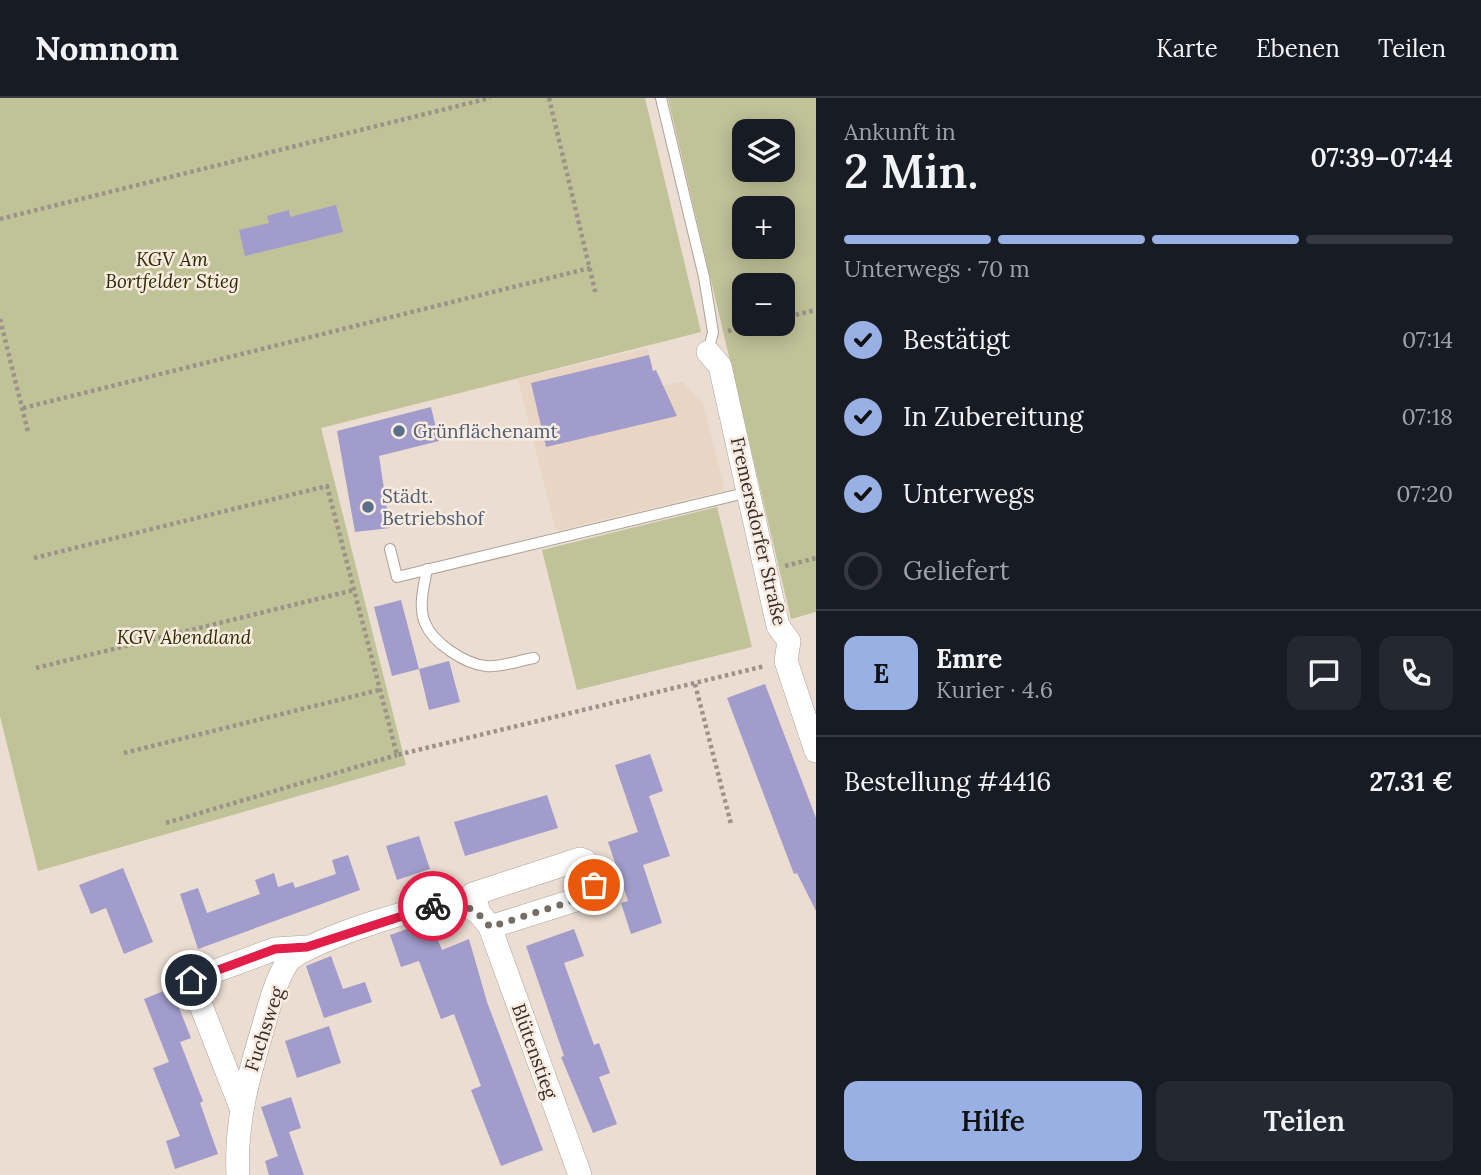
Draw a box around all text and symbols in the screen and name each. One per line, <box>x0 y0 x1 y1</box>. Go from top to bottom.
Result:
text: Nomnom <box>35 27 179 69</box>
text: Karte <box>1156 33 1218 64</box>
text: Ebenen <box>1256 33 1340 64</box>
text: Teilen <box>1378 33 1446 64</box>
text: Ankunft in <box>844 117 956 146</box>
map controls <box>732 119 795 336</box>
button: layers <box>732 119 795 182</box>
text: 07:39–07:44 <box>1310 141 1453 174</box>
text: 2 Min. <box>844 142 978 201</box>
button: + <box>732 196 795 259</box>
park label: KGV Am Bortfelder Stieg <box>105 247 239 293</box>
text: Unterwegs · 70 m <box>844 254 1030 283</box>
button: − <box>732 273 795 336</box>
icon: check <box>844 321 882 359</box>
text: Bestätigt <box>903 323 1010 356</box>
text: 07:14 <box>1402 325 1453 354</box>
icon: check <box>844 398 882 436</box>
text: In Zubereitung <box>903 400 1083 433</box>
text: 07:18 <box>1402 402 1453 431</box>
place label: Grünflächenamt <box>413 419 558 443</box>
marker: Grünflächenamt <box>391 423 407 439</box>
street label: Fremersdorfer Straße <box>726 434 792 628</box>
icon: check <box>844 475 882 513</box>
text: Unterwegs <box>903 477 1035 510</box>
text: 07:20 <box>1396 479 1453 508</box>
place label: Städt. Betriebshof <box>382 484 485 530</box>
marker: Städt. Betriebshof <box>360 499 376 515</box>
text: Geliefert <box>903 554 1010 587</box>
park label: KGV Abendland <box>117 625 252 649</box>
button: chat <box>1287 636 1361 710</box>
button: phone <box>1379 636 1453 710</box>
text: Emre <box>936 642 1002 675</box>
text: E <box>873 657 889 690</box>
text: Kurier · 4.6 <box>936 675 1053 704</box>
text: Bestellung #4416 <box>844 765 1051 798</box>
text: 27.31 € <box>1370 765 1453 798</box>
pin <box>564 855 624 915</box>
icon: bag <box>575 866 613 904</box>
courier <box>398 871 468 941</box>
icon: bike <box>414 887 452 925</box>
pin <box>161 950 221 1010</box>
icon: home <box>172 961 210 999</box>
street label: Fuchsweg <box>239 983 289 1074</box>
street label: Blütenstieg <box>507 1000 563 1102</box>
button: Hilfe <box>844 1081 1142 1161</box>
button: Teilen <box>1156 1081 1453 1161</box>

